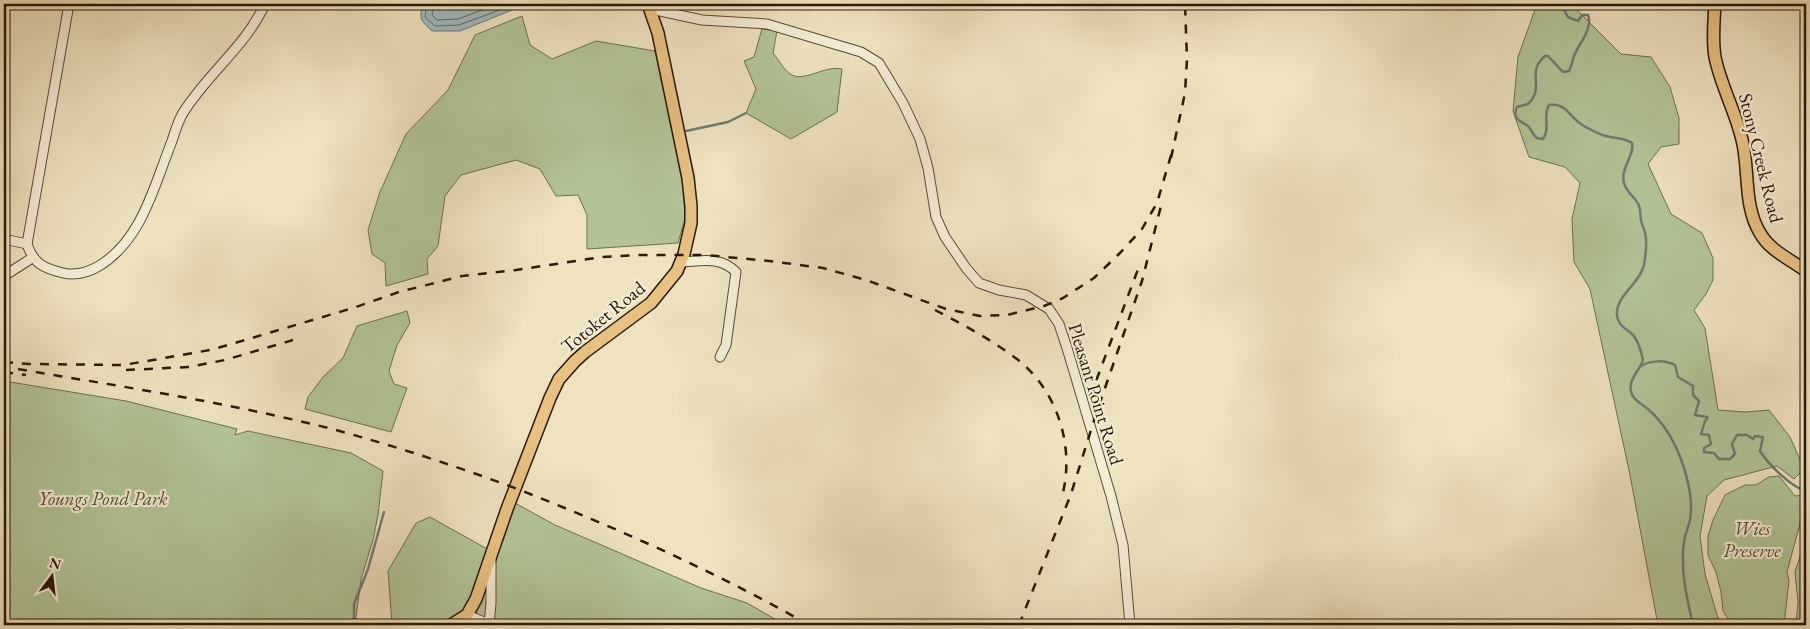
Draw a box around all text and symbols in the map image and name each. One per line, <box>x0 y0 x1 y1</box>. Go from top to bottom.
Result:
street label: Stony Creek Road <box>1733 91 1789 226</box>
street label: Totoket Road <box>556 275 650 359</box>
street label: Pleasant Point Road <box>1063 320 1130 468</box>
park label: Youngs Pond Park <box>38 486 168 511</box>
park label: Wies Preserve <box>1723 516 1781 563</box>
north arrow <box>28 552 78 602</box>
text: N <box>48 553 64 574</box>

